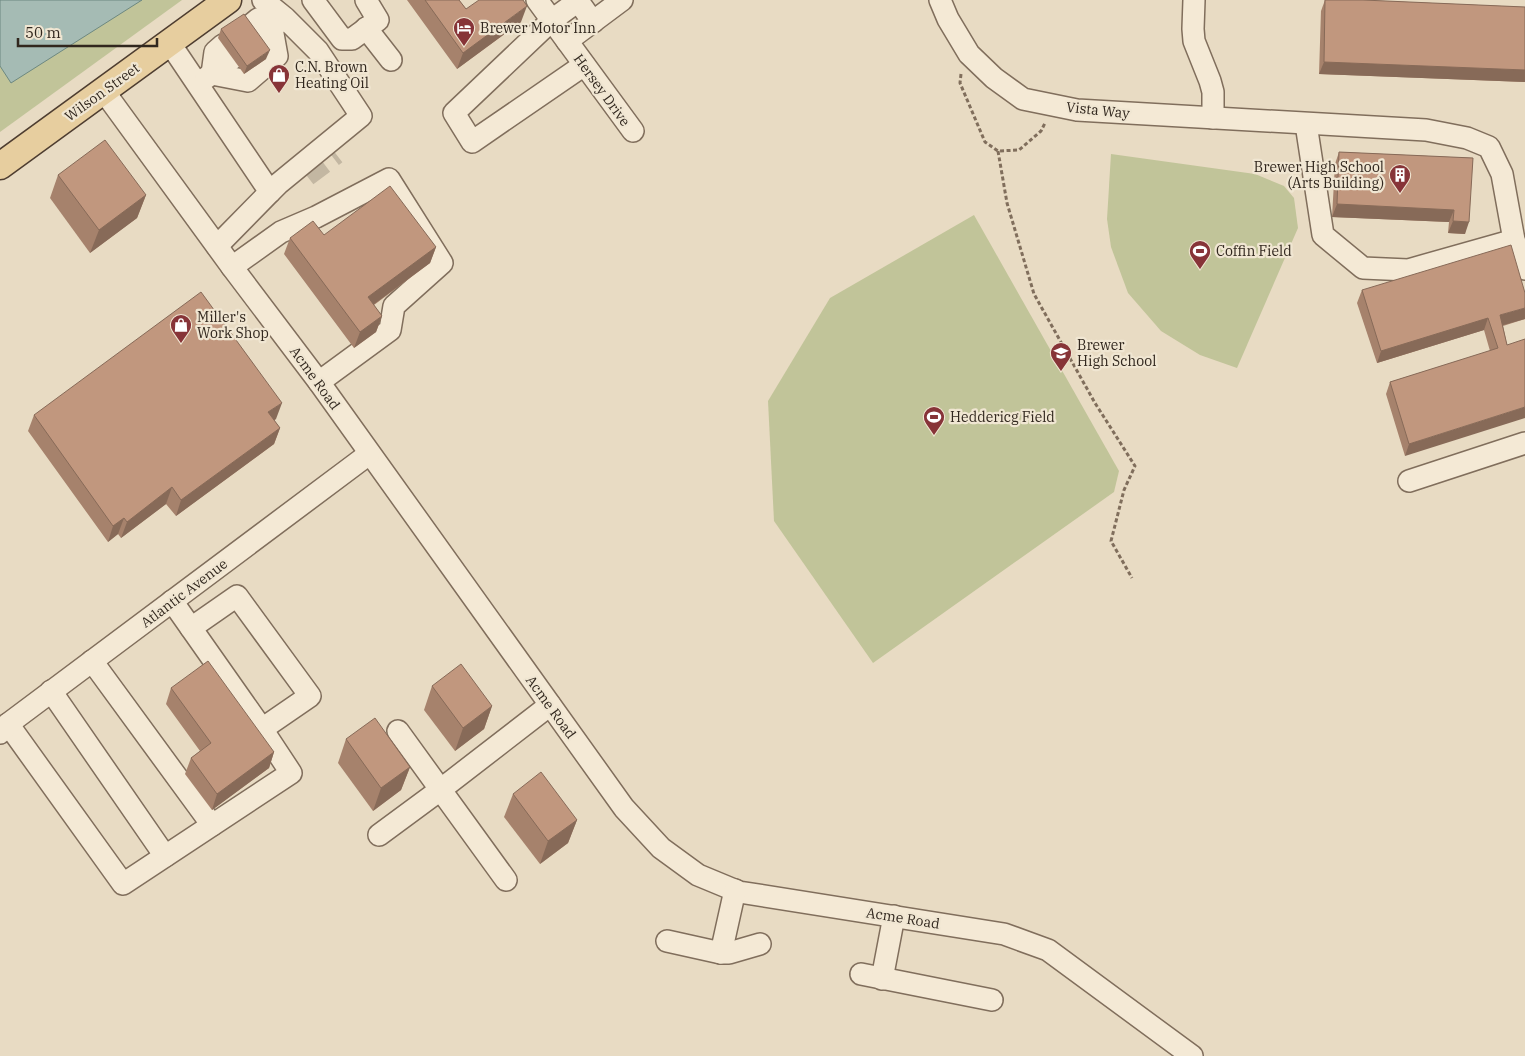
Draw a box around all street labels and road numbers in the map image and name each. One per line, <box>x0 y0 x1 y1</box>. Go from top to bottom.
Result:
street label: Hersey Drive <box>570 50 634 130</box>
street label: Wilson Street <box>61 59 143 125</box>
street label: Vista Way <box>1065 98 1131 122</box>
street label: Acme Road <box>286 343 344 414</box>
street label: Atlantic Avenue <box>137 554 231 632</box>
street label: Acme Road <box>522 672 580 743</box>
street label: Acme Road <box>865 903 942 933</box>

